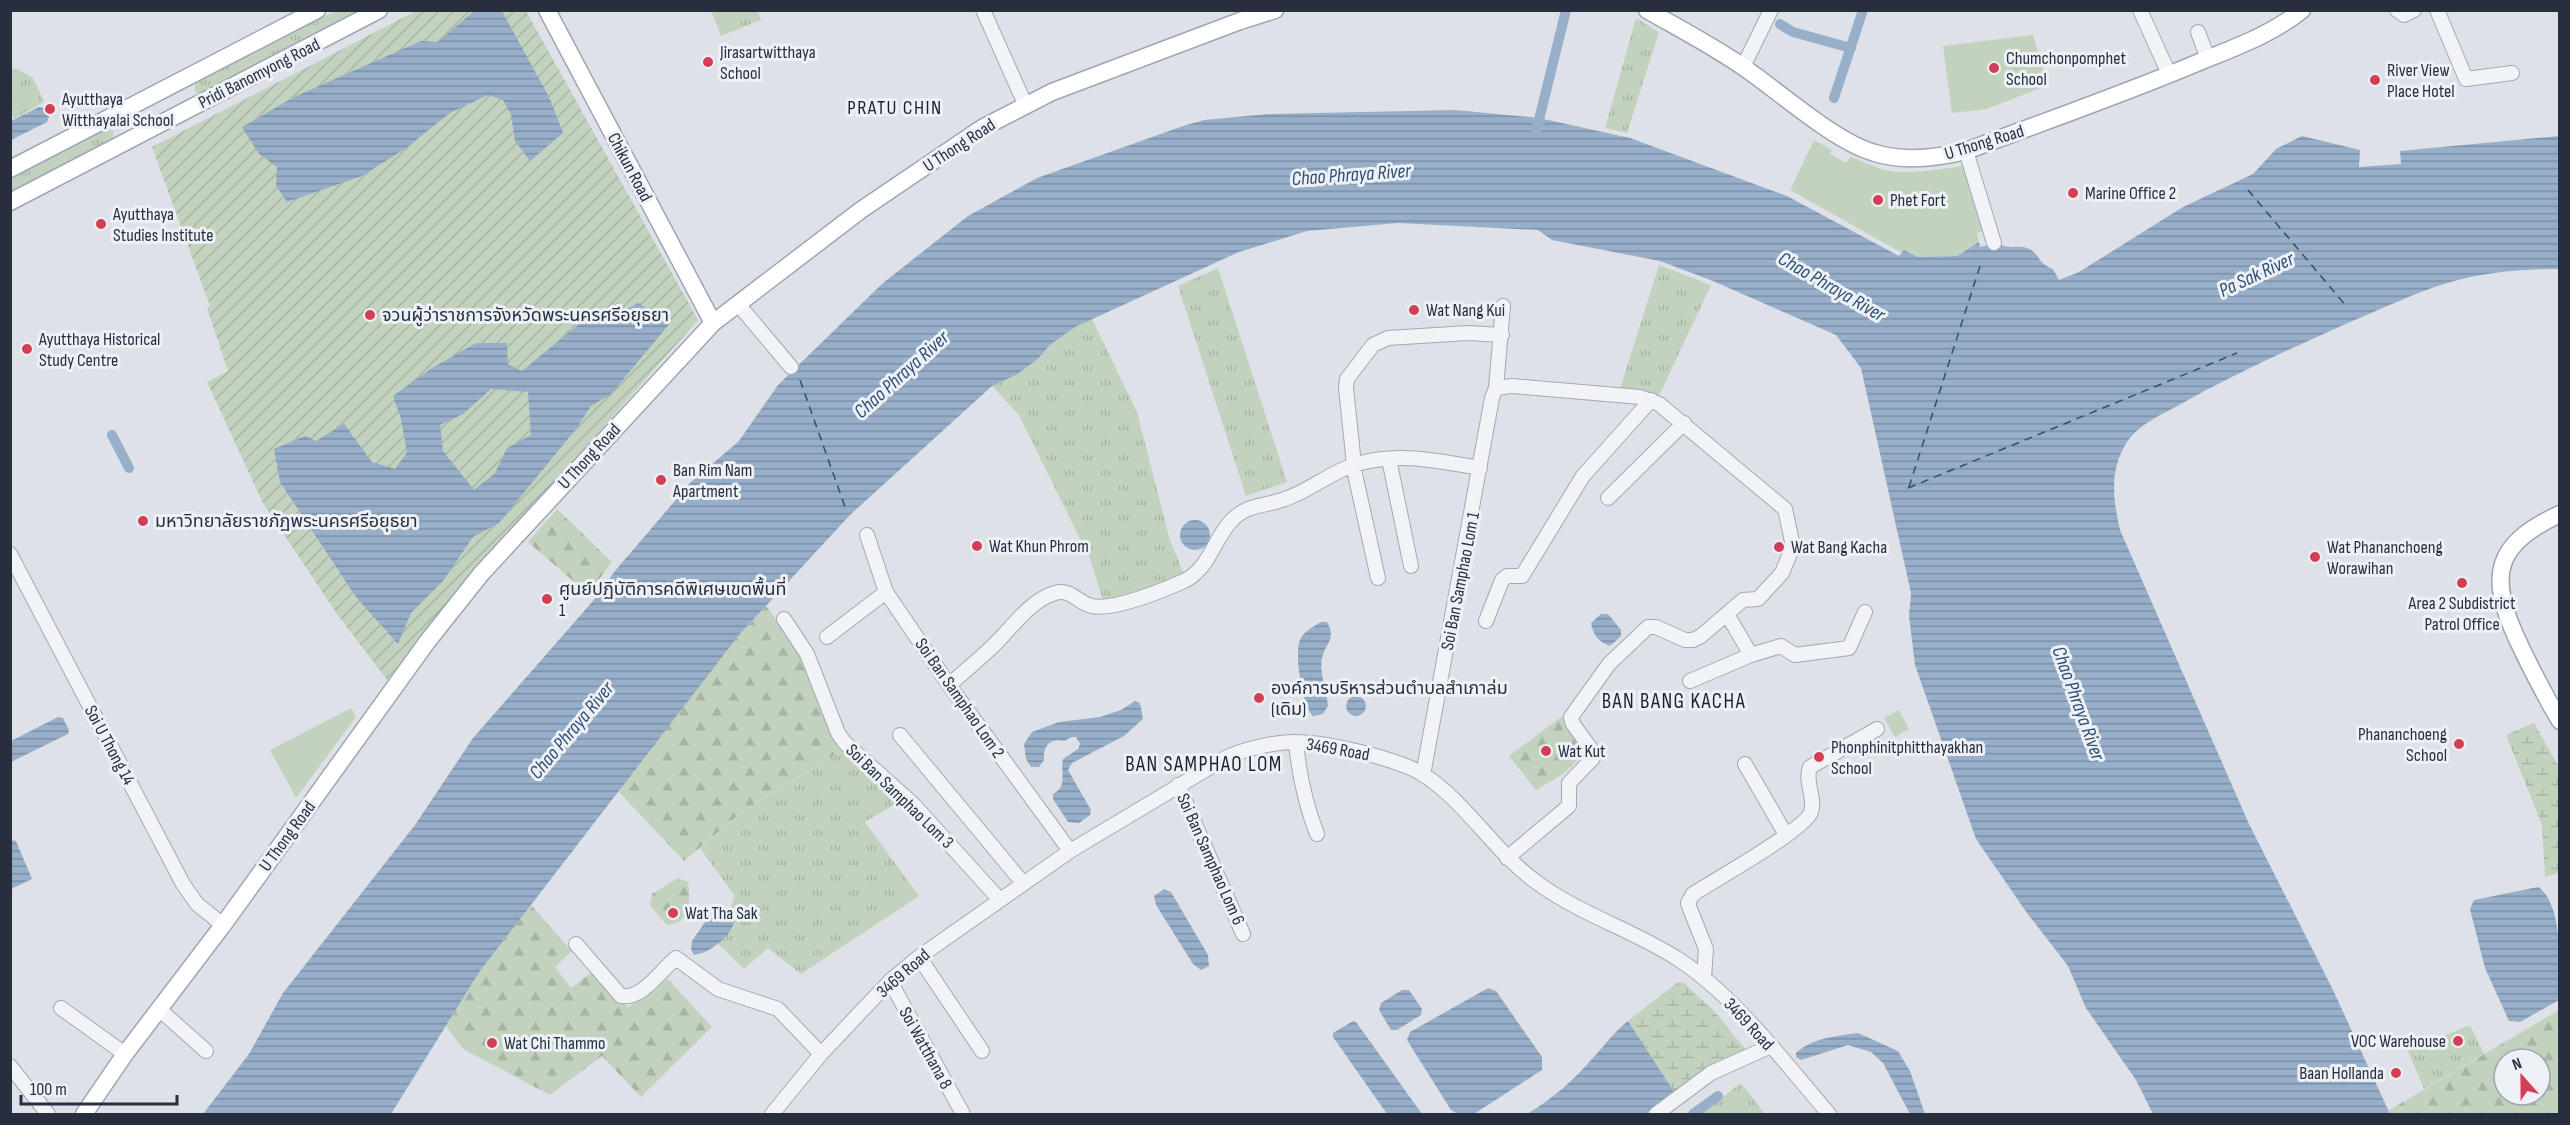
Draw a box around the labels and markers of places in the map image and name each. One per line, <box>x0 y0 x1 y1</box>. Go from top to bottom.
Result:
place label: Jirasartwitthaya School <box>719 42 816 84</box>
place label: Chumchonpomphet School <box>2006 48 2126 90</box>
marker: Jirasartwitthaya School <box>701 55 715 69</box>
place label: River View Place Hotel <box>2387 60 2455 102</box>
marker: Chumchonpomphet School <box>1987 61 2001 75</box>
marker: River View Place Hotel <box>2368 73 2382 87</box>
place label: Ayutthaya Witthayalai School <box>61 89 174 131</box>
marker: Ayutthaya Witthayalai School <box>43 102 57 116</box>
place label: Marine Office 2 <box>2085 183 2176 204</box>
marker: Marine Office 2 <box>2066 186 2080 200</box>
place label: Phet Fort <box>1890 190 1946 211</box>
marker: Phet Fort <box>1871 193 1885 207</box>
place label: Ayutthaya Studies Institute <box>112 204 213 246</box>
marker: Ayutthaya Studies Institute <box>94 217 108 231</box>
place label: Wat Nang Kui <box>1426 300 1505 321</box>
marker: Wat Nang Kui <box>1407 303 1421 317</box>
place label: จวนผู้ว่าราชการจังหวัดพระนครศรีอยุธยา <box>382 305 669 327</box>
marker: จวนผู้ว่าราชการจังหวัดพระนครศรีอยุธยา <box>363 308 377 322</box>
place label: Ayutthaya Historical Study Centre <box>38 329 160 371</box>
marker: Ayutthaya Historical Study Centre <box>20 342 34 356</box>
place label: Ban Rim Nam Apartment <box>672 460 752 502</box>
marker: Ban Rim Nam Apartment <box>654 473 668 487</box>
place label: มหาวิทยาลัยราชภัฏพระนครศรีอยุธยา <box>155 511 418 532</box>
marker: มหาวิทยาลัยราชภัฏพระนครศรีอยุธยา <box>136 514 150 528</box>
place label: Wat Khun Phrom <box>989 536 1089 557</box>
place label: Wat Bang Kacha <box>1791 537 1887 558</box>
place label: Wat Phananchoeng Worawihan <box>2327 537 2443 579</box>
marker: Wat Khun Phrom <box>970 539 984 553</box>
marker: Wat Bang Kacha <box>1772 540 1786 554</box>
marker: Wat Phananchoeng Worawihan <box>2308 550 2322 564</box>
place label: ศูนย์ปฏิบัติการคดีพิเศษเขตพื้นที่ 1 <box>559 576 786 621</box>
marker: Area 2 Subdistrict Patrol Office <box>2455 576 2469 590</box>
marker: ศูนย์ปฏิบัติการคดีพิเศษเขตพื้นที่ 1 <box>540 592 554 606</box>
place label: Area 2 Subdistrict Patrol Office <box>2408 593 2516 635</box>
place label: องค์การบริหารส่วนตำบลสำเภาล่ม (เดิม) <box>1271 678 1508 720</box>
marker: องค์การบริหารส่วนตำบลสำเภาล่ม (เดิม) <box>1252 691 1266 705</box>
place label: Phananchoeng School <box>2358 724 2447 766</box>
place label: Phonphinitphitthayakhan School <box>1831 737 1983 779</box>
marker: Phananchoeng School <box>2452 737 2466 751</box>
place label: Wat Kut <box>1558 741 1606 762</box>
marker: Wat Kut <box>1539 744 1553 758</box>
marker: Phonphinitphitthayakhan School <box>1812 750 1826 764</box>
place label: Wat Tha Sak <box>685 903 758 924</box>
marker: Wat Tha Sak <box>666 906 680 920</box>
place label: VOC Warehouse <box>2351 1031 2446 1052</box>
place label: Wat Chi Thammo <box>504 1033 606 1054</box>
marker: VOC Warehouse <box>2451 1034 2465 1048</box>
marker: Wat Chi Thammo <box>485 1036 499 1050</box>
place label: Baan Hollanda <box>2299 1063 2384 1084</box>
marker: Baan Hollanda <box>2389 1066 2403 1080</box>

